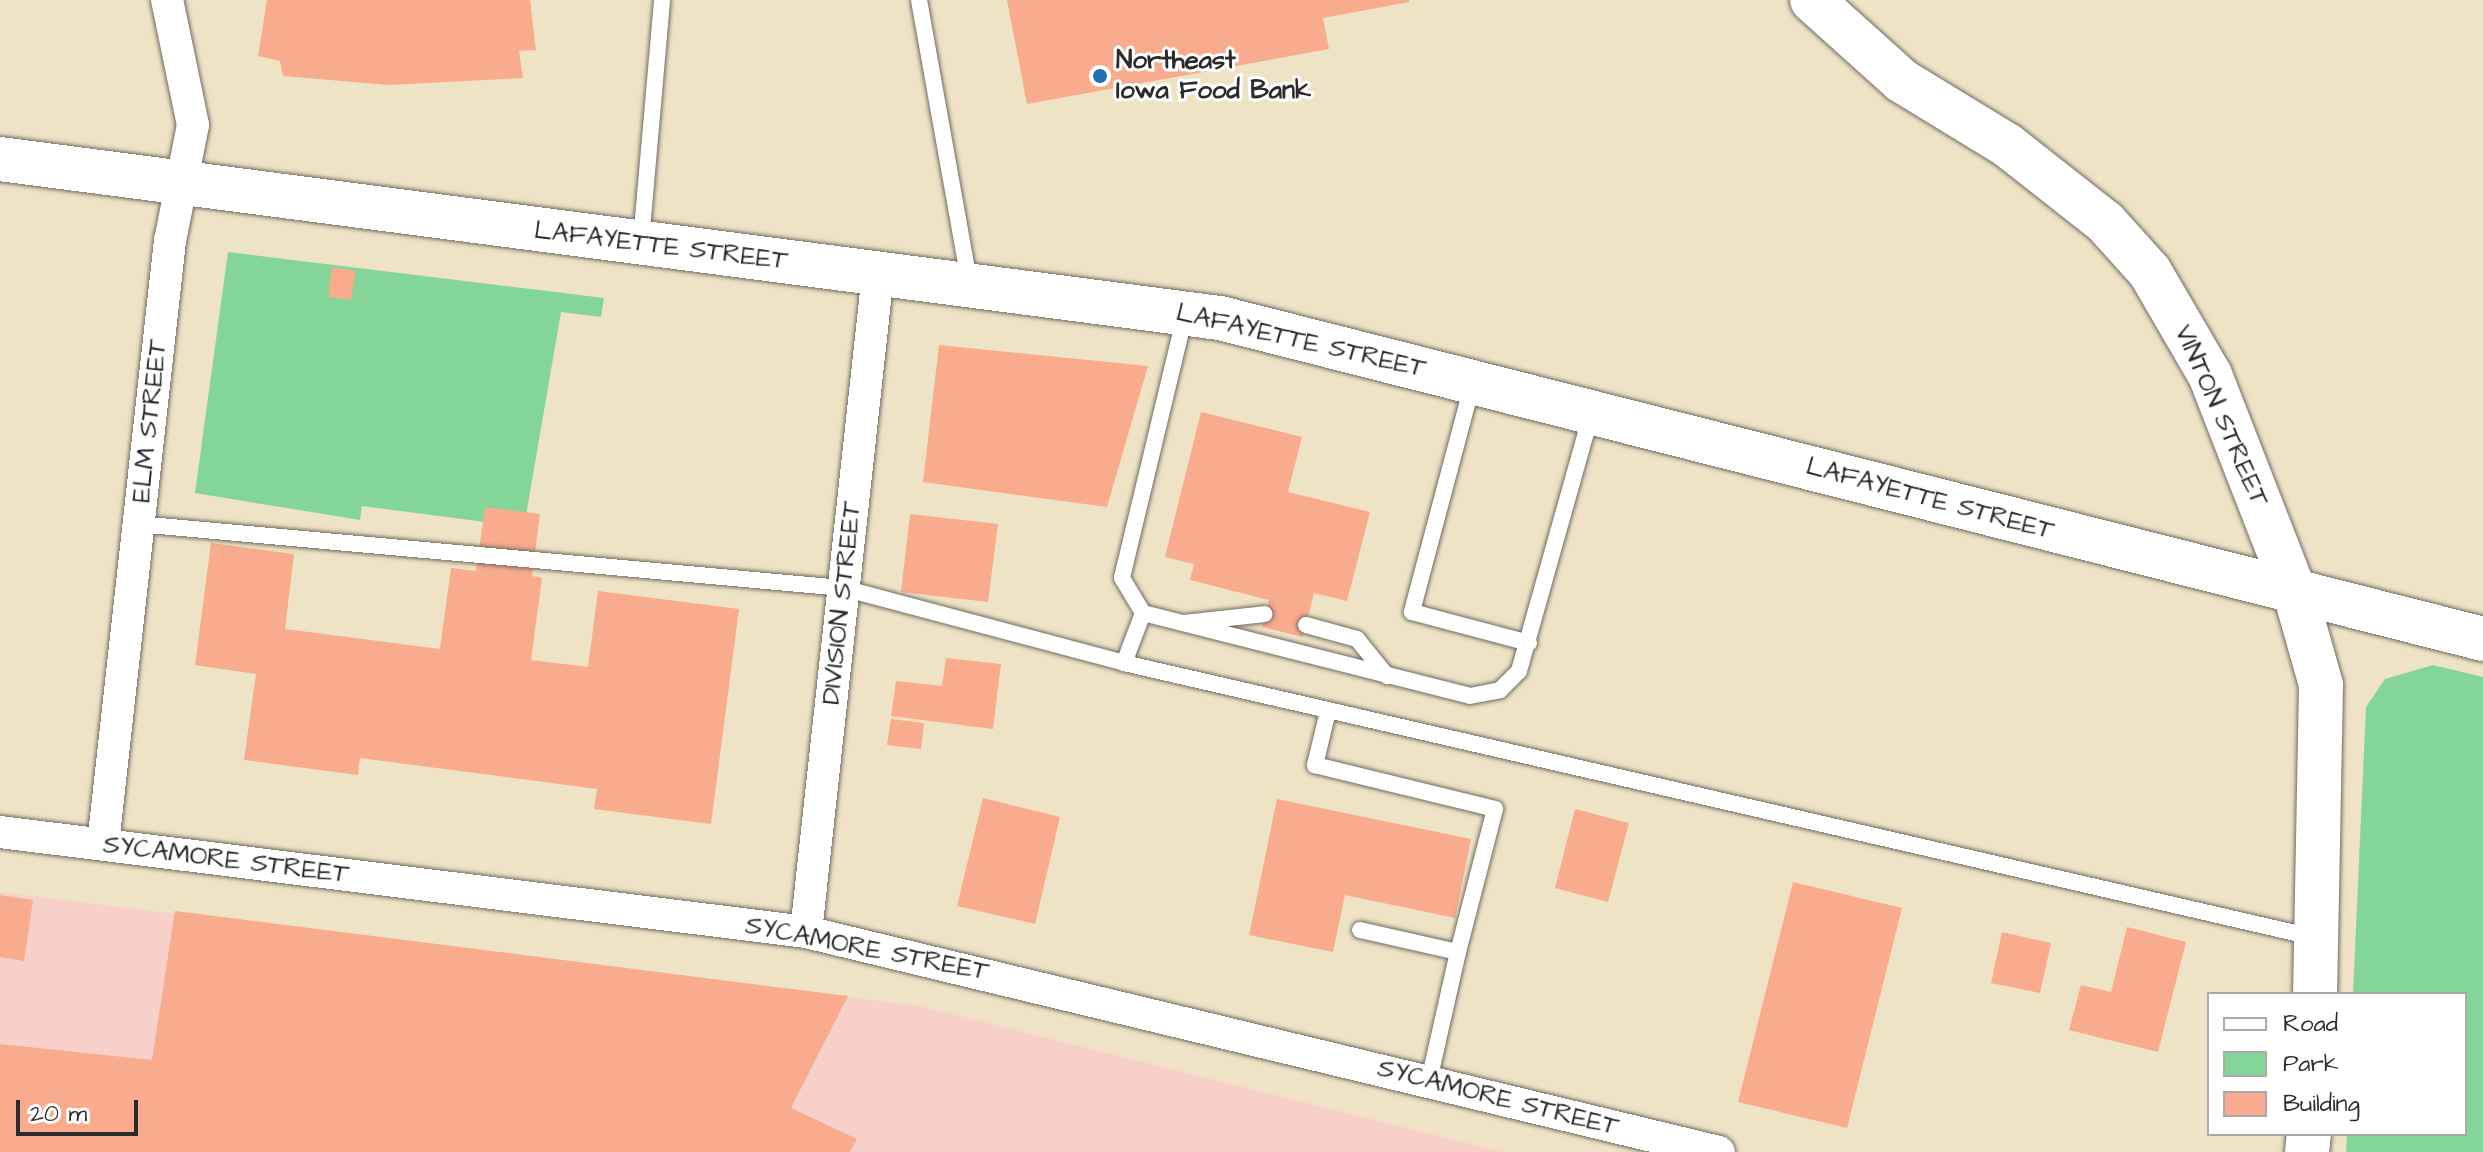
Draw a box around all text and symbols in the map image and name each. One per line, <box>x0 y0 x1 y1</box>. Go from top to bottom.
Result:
place label: Northeast Iowa Food Bank <box>1116 45 1311 106</box>
marker: Northeast Iowa Food Bank <box>1091 67 1109 85</box>
street label: LAFAYETTE STREET <box>532 215 790 277</box>
street label: LAFAYETTE STREET <box>1173 297 1429 385</box>
street label: VINTON STREET <box>2167 320 2275 512</box>
street label: ELM STREET <box>126 338 174 504</box>
street label: LAFAYETTE STREET <box>1803 451 2057 547</box>
street label: DIVISION STREET <box>816 500 868 706</box>
street label: SYCAMORE STREET <box>101 829 351 891</box>
street label: SYCAMORE STREET <box>743 910 991 988</box>
legend <box>2207 992 2467 1136</box>
text: Road <box>2283 1007 2338 1041</box>
text: Park <box>2283 1047 2339 1081</box>
street label: SYCAMORE STREET <box>1374 1053 1622 1143</box>
scale bar <box>20 1084 142 1134</box>
text: Building <box>2283 1087 2360 1121</box>
text: 20 m <box>30 1097 87 1131</box>

